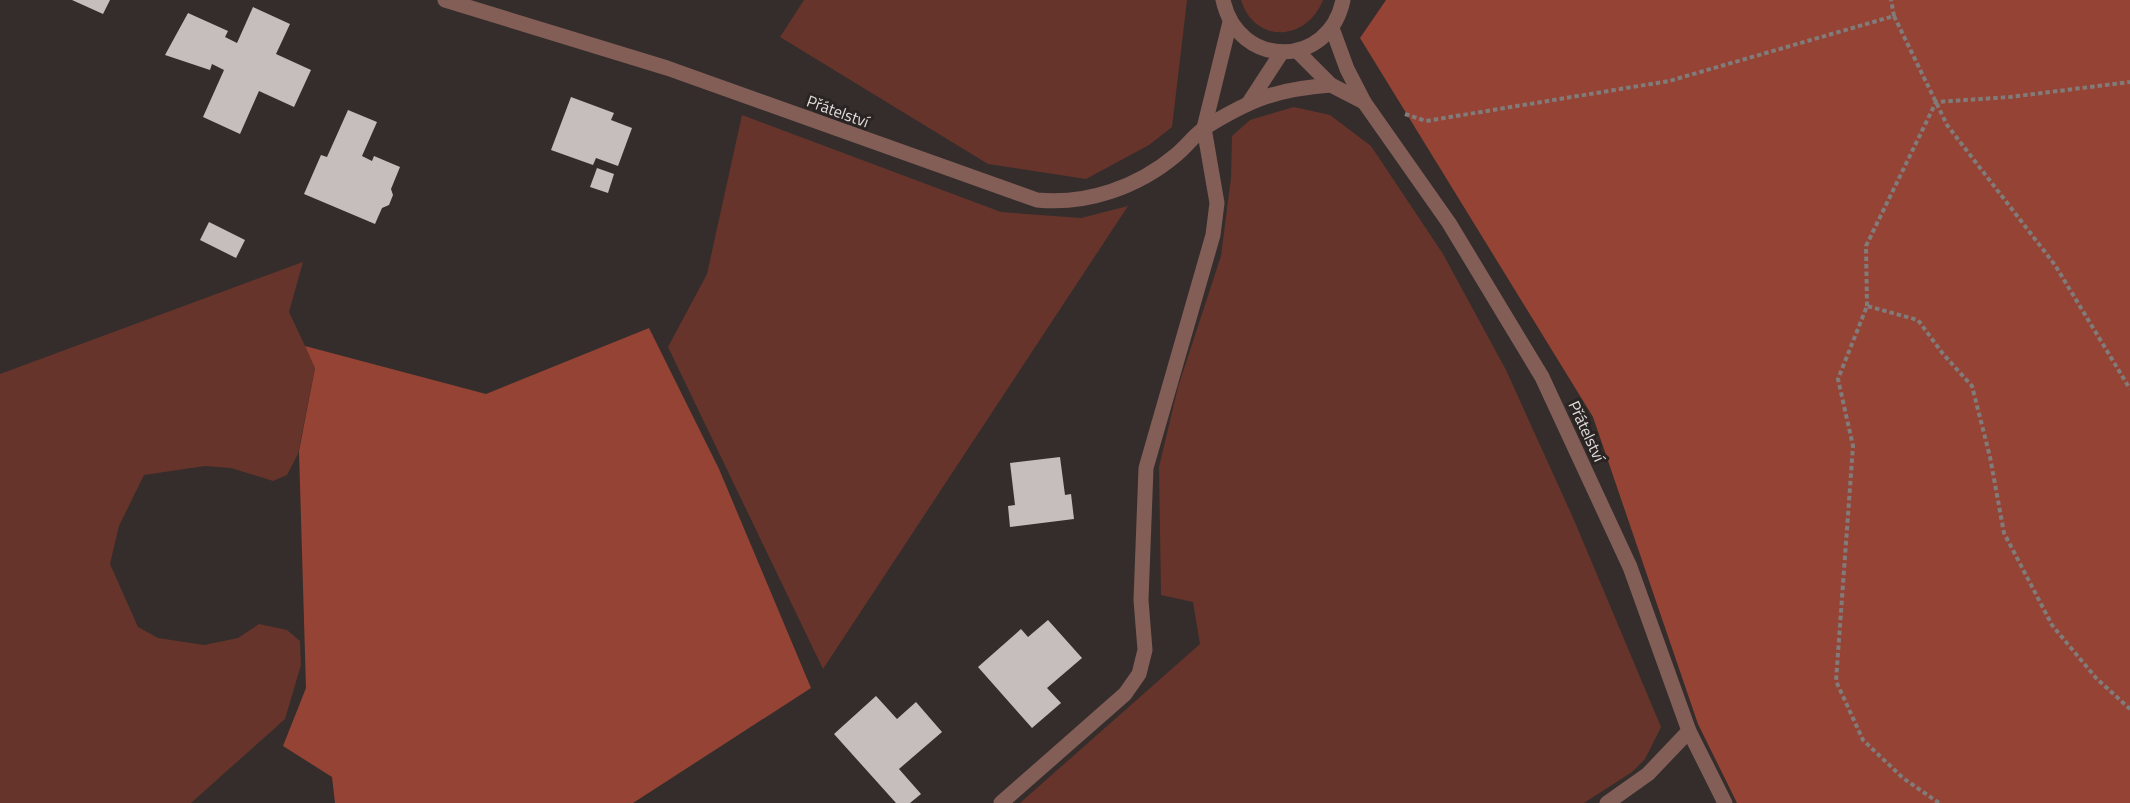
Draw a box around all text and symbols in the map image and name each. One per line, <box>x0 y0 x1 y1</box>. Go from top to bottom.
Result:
street label: Přátelství <box>803 89 874 134</box>
street label: Přátelství <box>1562 397 1612 467</box>

